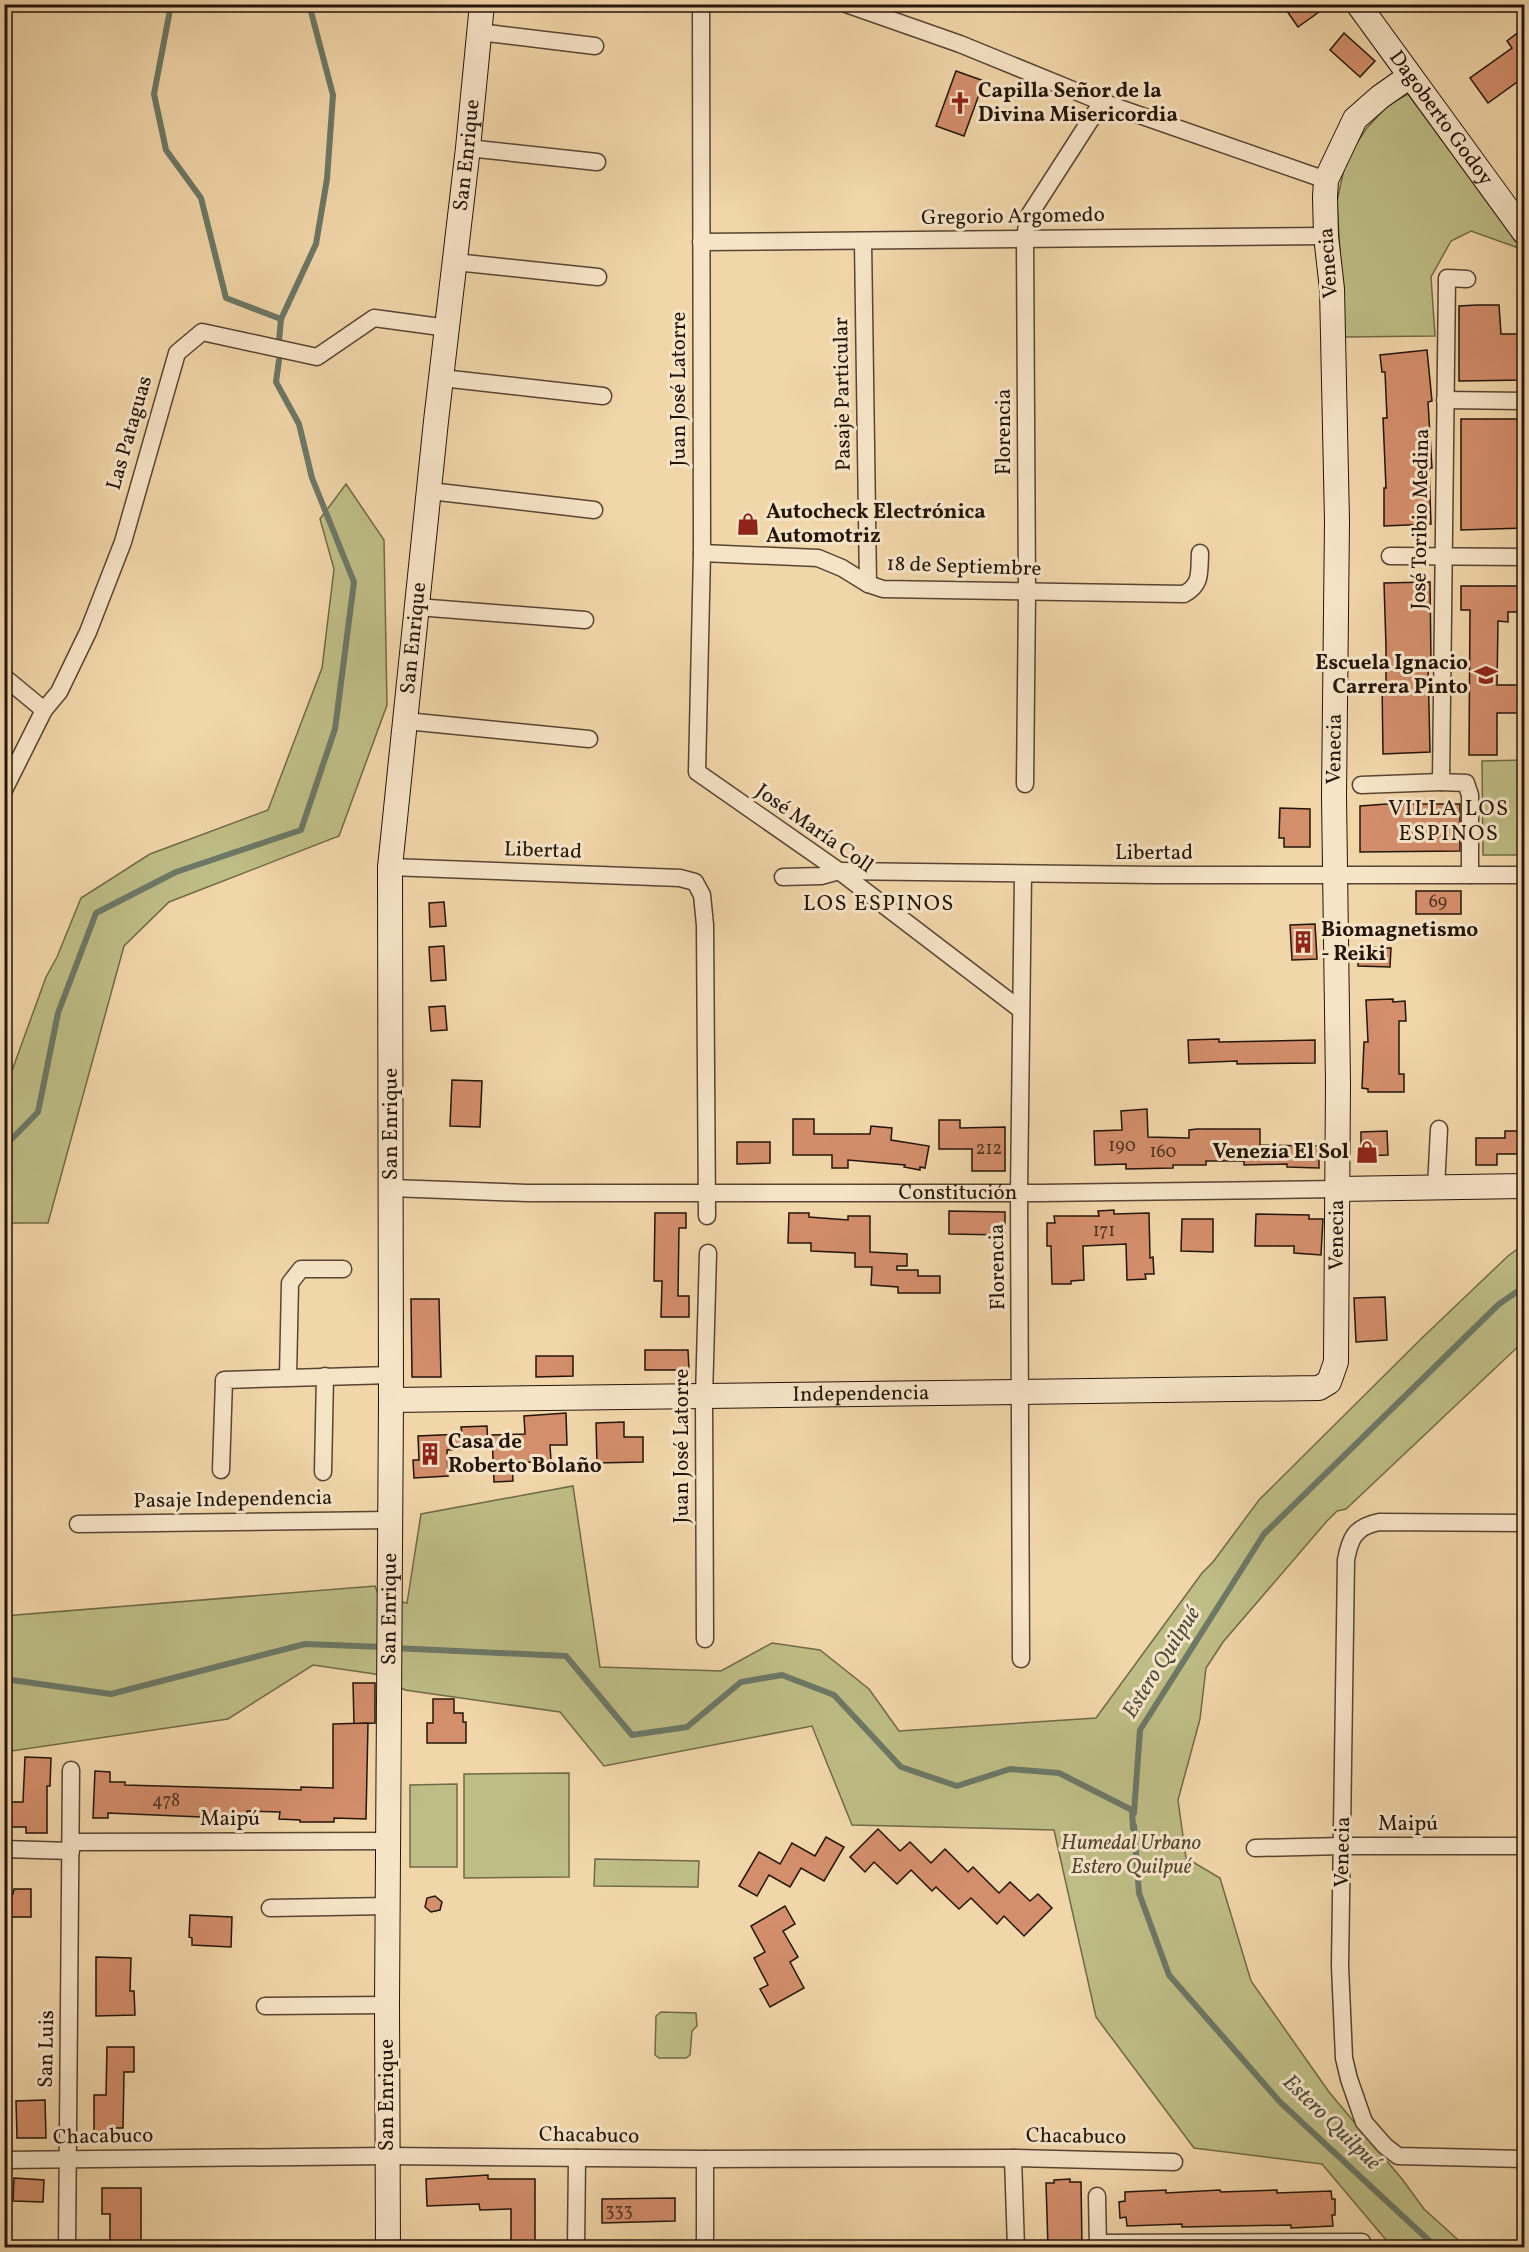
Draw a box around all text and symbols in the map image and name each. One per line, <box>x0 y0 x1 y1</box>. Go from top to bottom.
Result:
street label: Dagoberto Godoy <box>1382 44 1500 192</box>
place label: Capilla Señor de la Divina Misericordia <box>978 77 1178 130</box>
church icon: Capilla Señor de la Divina Misericordia <box>947 90 973 116</box>
street label: San Enrique <box>446 98 487 213</box>
street label: Gregorio Argomedo <box>921 201 1105 233</box>
street label: Venecia <box>1312 227 1346 299</box>
street label: Juan José Latorre <box>665 311 694 466</box>
street label: Pasaje Particular <box>827 317 859 471</box>
street label: Las Pataguas <box>100 372 160 494</box>
street label: Florencia <box>990 389 1019 475</box>
street label: José Toribio Medina <box>1405 428 1437 610</box>
place label: Autocheck Electrónica Automotriz <box>766 498 986 551</box>
shop icon: Autocheck Electrónica Automotriz <box>735 511 761 537</box>
street label: 18 de Septiembre <box>886 550 1042 584</box>
street label: San Enrique <box>393 581 434 696</box>
place label: Escuela Ignacio Carrera Pinto <box>1315 649 1468 702</box>
school or university icon: Escuela Ignacio Carrera Pinto <box>1473 662 1499 688</box>
street label: Venecia <box>1320 713 1349 785</box>
street label: José María Coll <box>749 777 879 881</box>
district label: VILLA LOS ESPINOS <box>1388 794 1510 850</box>
street label: Libertad <box>504 835 582 867</box>
street label: Libertad <box>1115 839 1193 868</box>
district label: LOS ESPINOS <box>803 889 955 920</box>
house number: 69 <box>1429 890 1447 915</box>
place label: Biomagnetismo - Reiki <box>1321 916 1478 969</box>
building icon: Biomagnetismo - Reiki <box>1290 929 1316 955</box>
street label: San Enrique <box>377 1068 406 1180</box>
house number: 190 <box>1108 1134 1136 1159</box>
house number: 212 <box>976 1137 1002 1162</box>
place label: Venezia El Sol <box>1212 1138 1349 1167</box>
shop icon: Venezia El Sol <box>1354 1139 1380 1165</box>
house number: 160 <box>1150 1140 1177 1165</box>
street label: Constitución <box>898 1179 1017 1208</box>
street label: Venecia <box>1322 1199 1352 1271</box>
house number: 171 <box>1093 1219 1115 1244</box>
street label: Florencia <box>983 1223 1013 1311</box>
street label: Juan José Latorre <box>668 1368 697 1523</box>
street label: Independencia <box>792 1379 930 1409</box>
place label: Casa de Roberto Bolaño <box>448 1428 602 1481</box>
building icon: Casa de Roberto Bolaño <box>417 1441 443 1467</box>
street label: Pasaje Independencia <box>133 1484 333 1516</box>
street label: San Enrique <box>375 1553 404 1665</box>
water label: Estero Quilpué <box>1115 1600 1209 1725</box>
house number: 478 <box>152 1789 180 1814</box>
street label: Maipú <box>200 1805 260 1834</box>
street label: Maipú <box>1378 1810 1438 1839</box>
street label: Venecia <box>1328 1816 1358 1888</box>
park label: Humedal Urbano Estero Quilpué <box>1061 1829 1202 1882</box>
street label: San Luis <box>32 2010 62 2088</box>
street label: San Enrique <box>373 2039 402 2151</box>
water label: Estero Quilpué <box>1275 2068 1388 2179</box>
street label: Chacabuco <box>539 2121 639 2151</box>
street label: Chacabuco <box>53 2122 153 2152</box>
street label: Chacabuco <box>1026 2122 1126 2152</box>
house number: 333 <box>605 2199 633 2224</box>

